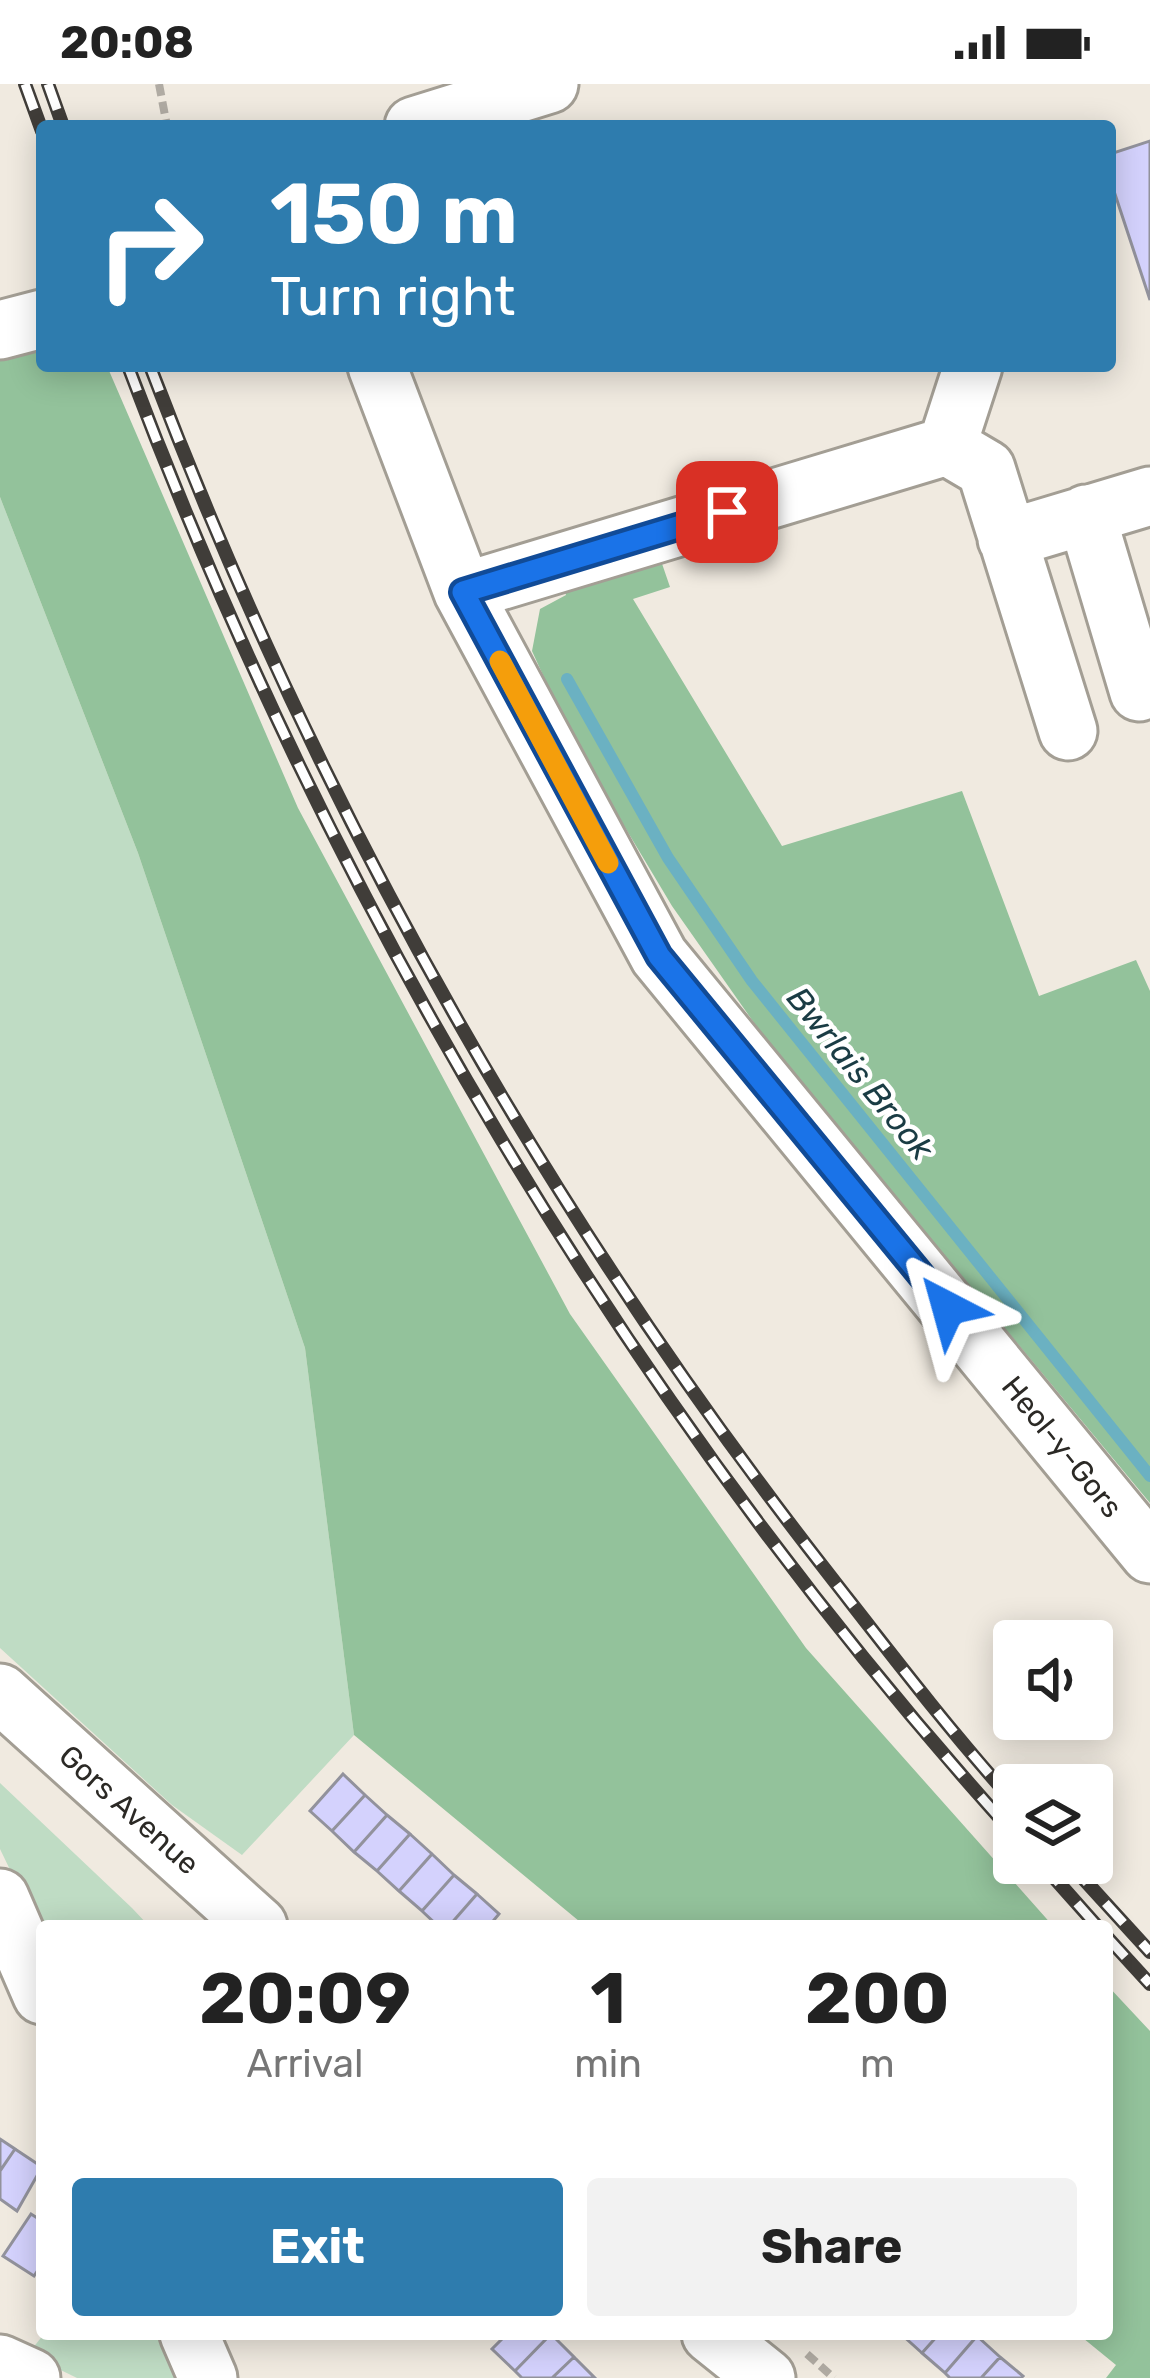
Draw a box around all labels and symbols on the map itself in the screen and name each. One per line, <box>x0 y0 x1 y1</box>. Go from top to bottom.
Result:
pin <box>676 461 778 563</box>
water label: Bwrlais Brook <box>779 979 943 1168</box>
position arrow <box>885 1245 1011 1371</box>
street label: Heol-y-Gors <box>994 1369 1130 1525</box>
street label: Gors Avenue <box>52 1738 206 1882</box>

